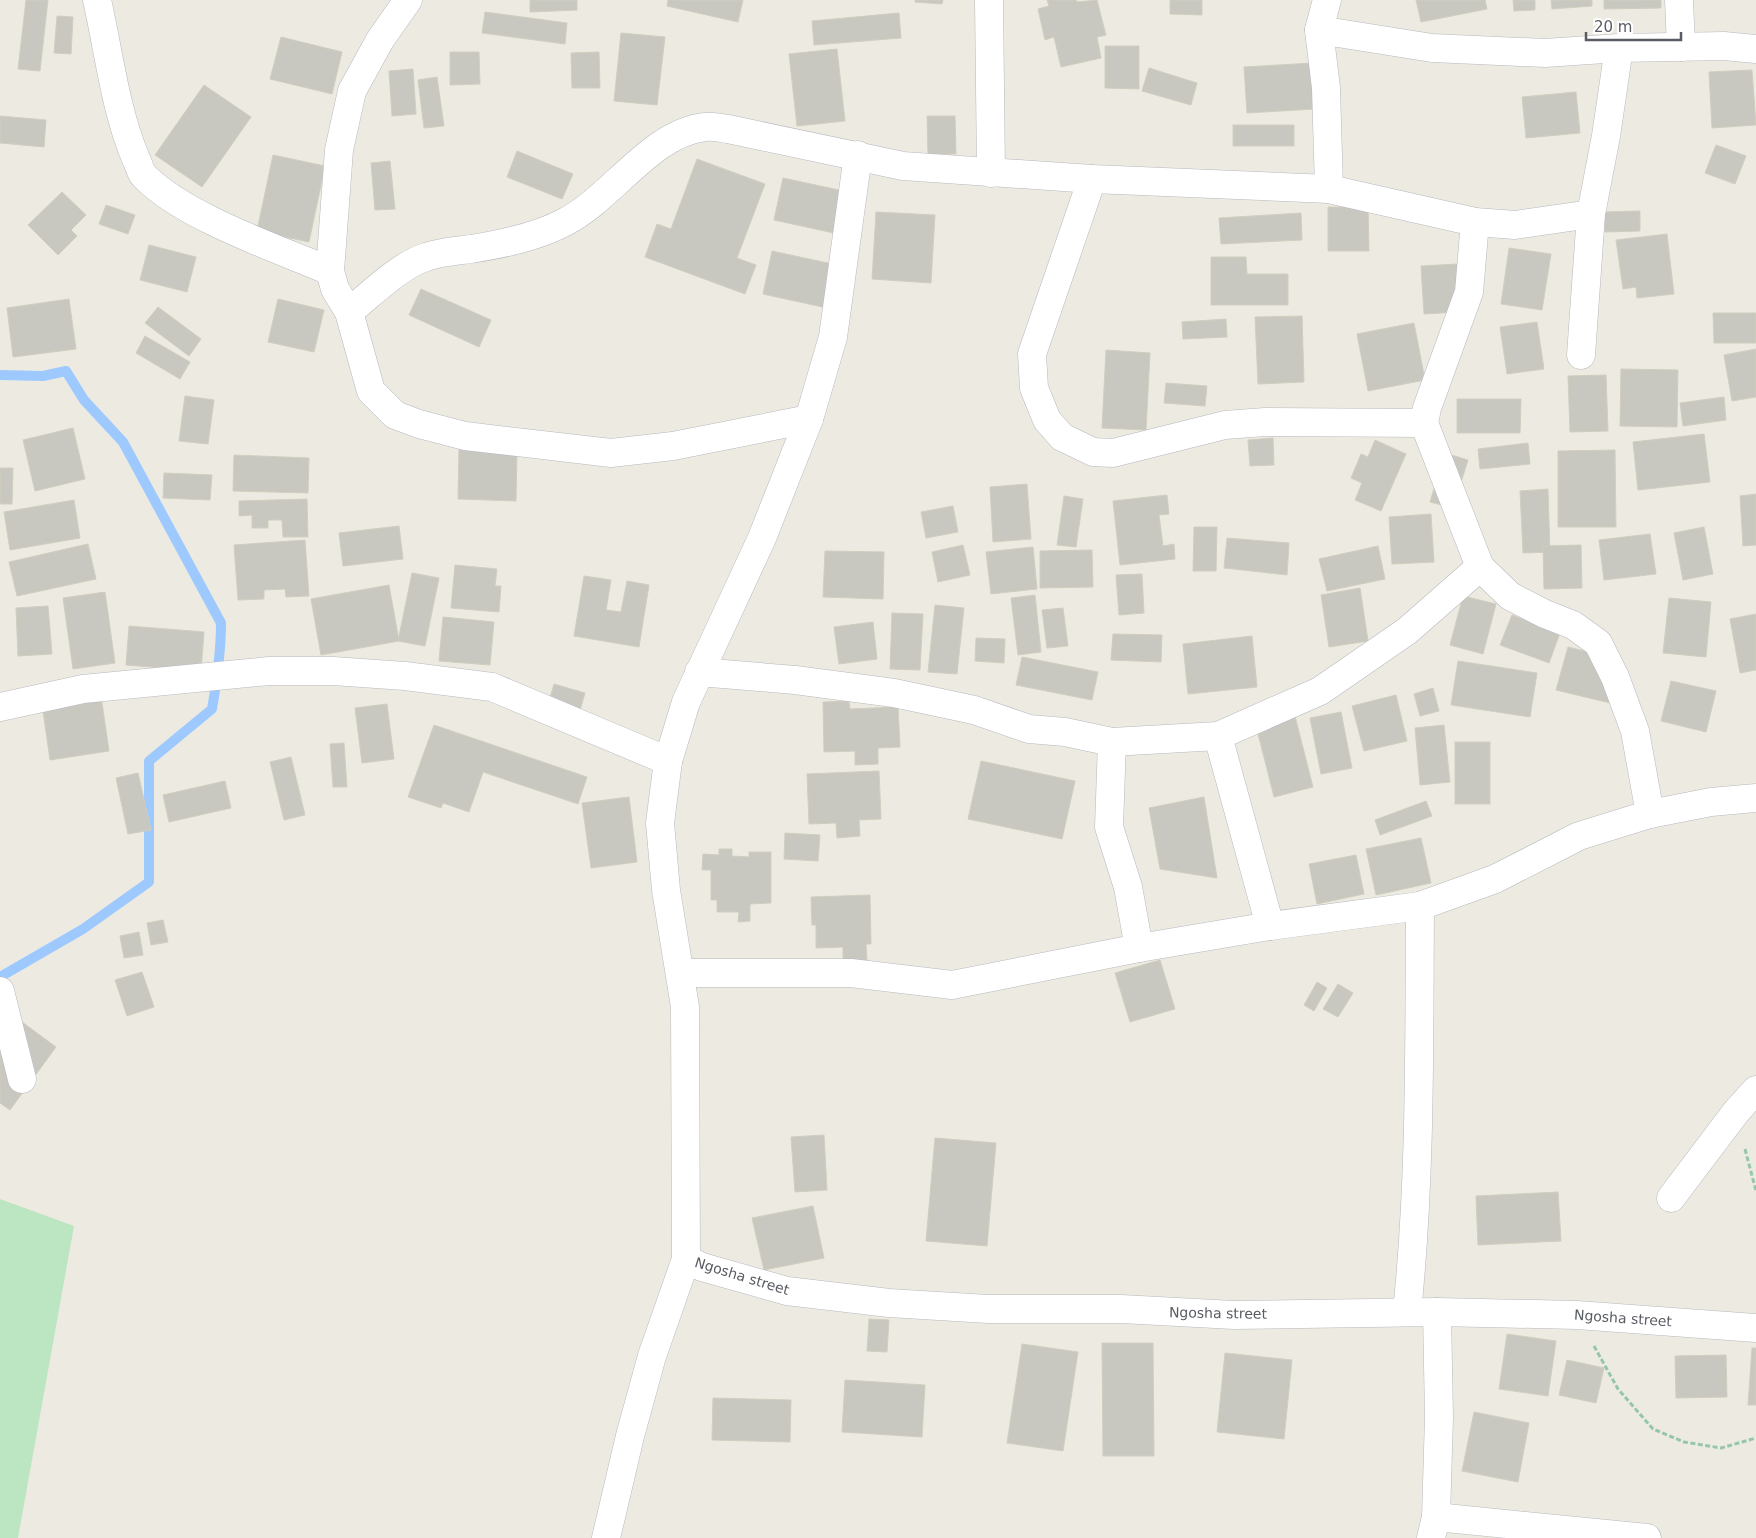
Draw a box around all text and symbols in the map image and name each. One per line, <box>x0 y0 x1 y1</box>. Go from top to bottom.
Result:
scale bar <box>1586 10 1681 42</box>
text: 20 m <box>1594 18 1632 36</box>
street label: Ngosha street <box>693 1254 792 1298</box>
street label: Ngosha street <box>1169 1304 1268 1322</box>
street label: Ngosha street <box>1574 1307 1673 1329</box>

